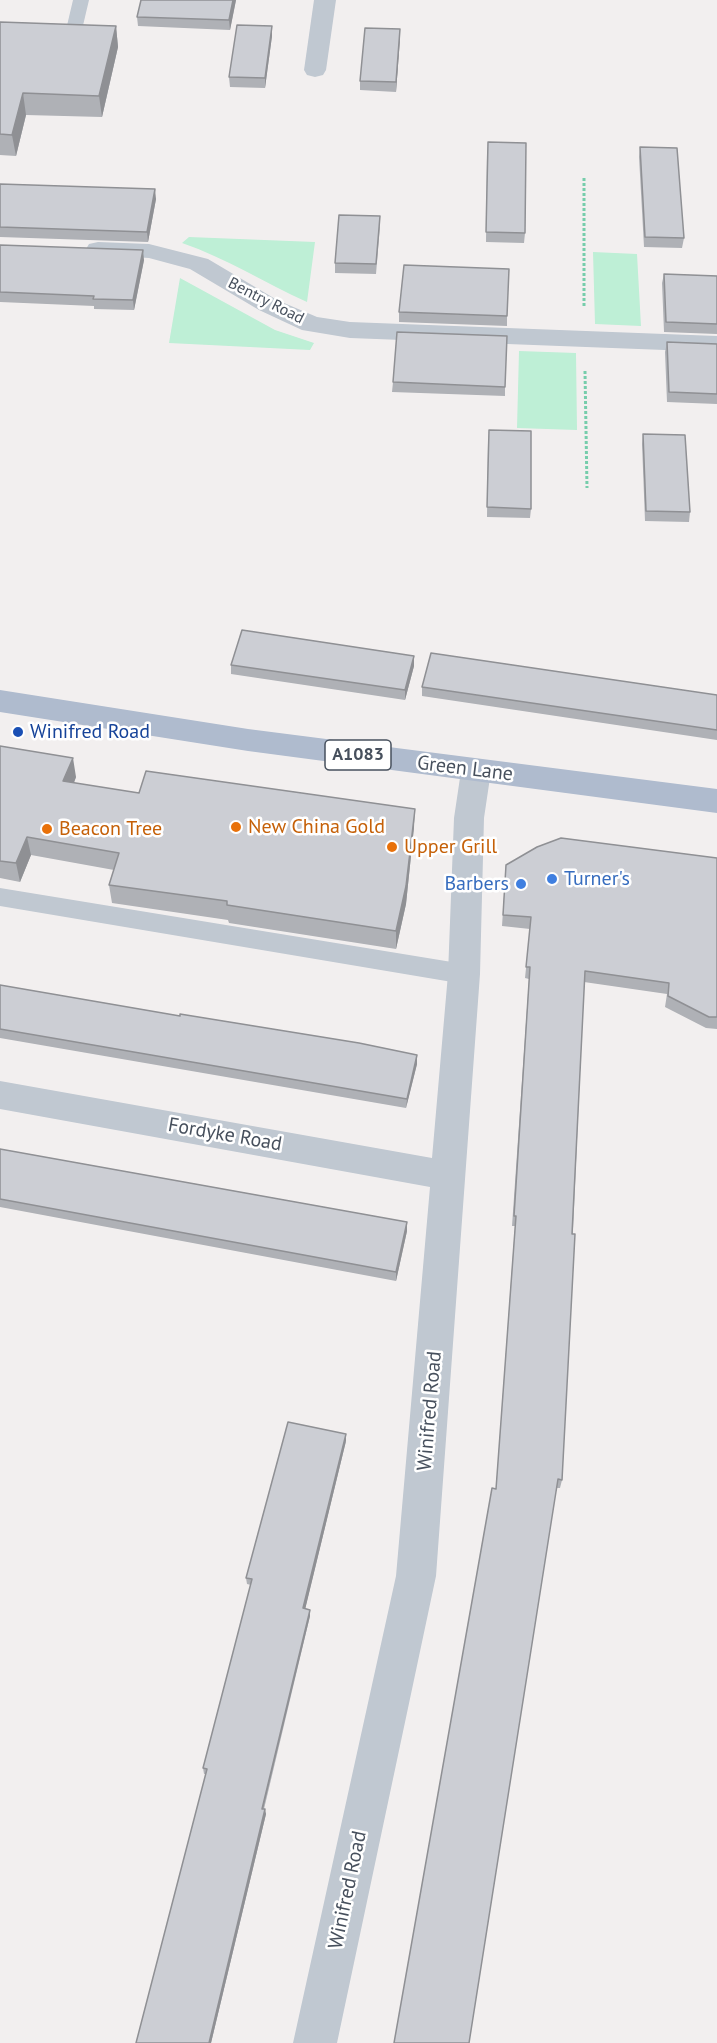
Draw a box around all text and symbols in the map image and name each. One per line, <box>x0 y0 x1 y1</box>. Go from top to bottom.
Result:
street label: Bentry Road <box>225 274 307 328</box>
place label: Winifred Road <box>30 720 150 744</box>
marker: Winifred Road <box>11 725 25 739</box>
road number: A1083 <box>325 740 391 770</box>
street label: Green Lane <box>416 751 514 787</box>
place label: New China Gold <box>248 815 385 839</box>
place label: Beacon Tree <box>59 817 162 841</box>
marker: New China Gold <box>229 820 243 834</box>
marker: Beacon Tree <box>40 822 54 836</box>
place label: Upper Grill <box>404 835 497 859</box>
marker: Upper Grill <box>385 840 399 854</box>
place label: Turner's <box>564 867 630 891</box>
place label: Barbers <box>444 872 509 896</box>
marker: Turner's <box>545 872 559 886</box>
marker: Barbers <box>514 877 528 891</box>
street label: Fordyke Road <box>166 1113 284 1157</box>
street label: Winifred Road <box>413 1350 447 1472</box>
street label: Winifred Road <box>324 1829 372 1951</box>

